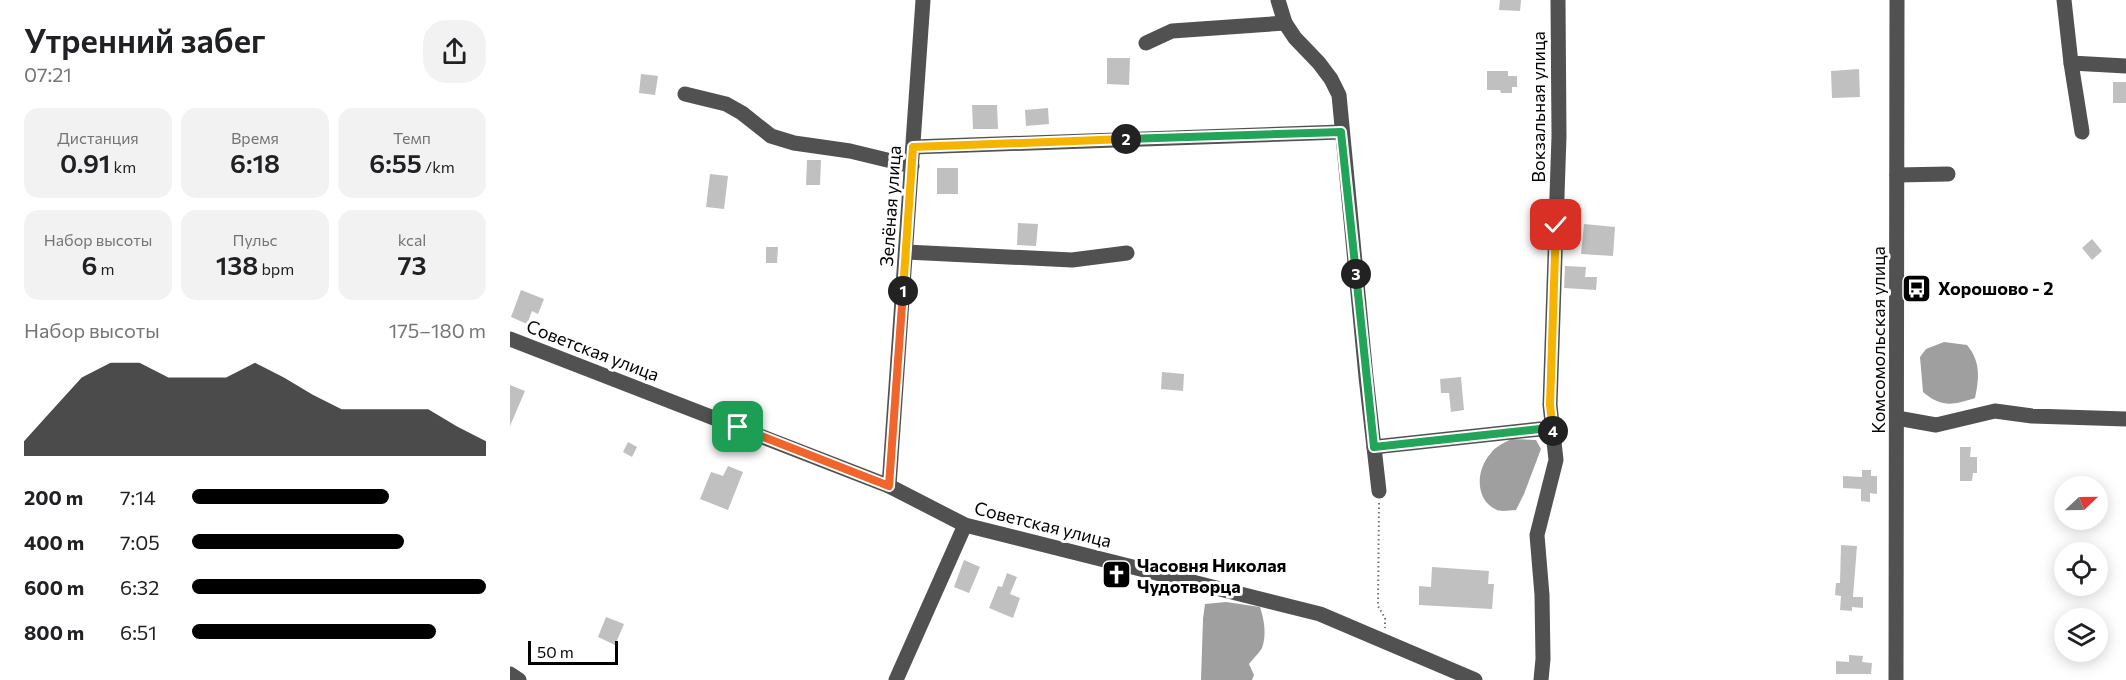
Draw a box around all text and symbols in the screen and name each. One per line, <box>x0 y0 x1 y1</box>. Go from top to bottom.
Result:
text: Утренний забег <box>24 19 266 60</box>
button: share <box>423 20 486 83</box>
street label: Вокзальная улица <box>1527 31 1549 183</box>
text: 07:21 <box>24 62 72 86</box>
pin: 2 <box>1111 124 1141 154</box>
text: Дистанция <box>57 128 139 147</box>
text: Время <box>231 128 279 147</box>
text: Темп <box>393 128 431 147</box>
text: 2 <box>1121 129 1131 148</box>
street label: Зелёная улица <box>875 145 905 267</box>
text: 0.91 <box>60 147 110 178</box>
text: 6:18 <box>230 147 280 178</box>
text: 6:55 <box>369 147 422 178</box>
text: km <box>110 157 136 176</box>
text: /km <box>422 157 455 176</box>
pin <box>1530 199 1581 250</box>
icon: check <box>1539 208 1572 241</box>
text: Набор высоты <box>44 230 152 249</box>
text: Пульс <box>232 230 278 249</box>
text: kcal <box>398 230 426 249</box>
street label: Комсомольская улица <box>1867 246 1889 434</box>
text: 6 <box>82 249 97 280</box>
text: 138 <box>216 249 258 280</box>
text: 73 <box>397 249 427 280</box>
text: m <box>97 259 114 278</box>
text: bpm <box>258 259 294 278</box>
pin: 3 <box>1341 259 1371 289</box>
text: 3 <box>1351 264 1361 283</box>
bus stop icon: Хорошово - 2 <box>1901 272 1933 304</box>
pin: 1 <box>888 276 918 306</box>
place label: Хорошово - 2 <box>1938 277 2053 299</box>
text: 1 <box>899 281 907 300</box>
street label: Советская улица <box>523 315 663 385</box>
text: Набор высоты <box>24 318 160 342</box>
text: 175–180 m <box>389 318 486 342</box>
pin <box>712 401 763 452</box>
icon: arrive <box>721 410 754 443</box>
pin: 4 <box>1538 416 1568 446</box>
text: 4 <box>1548 421 1558 440</box>
north arrow <box>2054 476 2108 530</box>
map controls <box>2054 476 2108 662</box>
text: 200 m <box>24 485 83 509</box>
text: 7:14 <box>120 485 156 509</box>
street label: Советская улица <box>972 496 1114 552</box>
text: 400 m <box>24 530 84 554</box>
text: 7:05 <box>120 530 160 554</box>
button: locate <box>2054 542 2108 596</box>
place label: Часовня Николая Чудотворца <box>1137 554 1287 597</box>
church icon: Часовня Николая Чудотворца <box>1100 559 1132 591</box>
text: 600 m <box>24 575 84 599</box>
text: 6:32 <box>120 575 159 599</box>
button: layers <box>2054 608 2108 662</box>
text: 800 m <box>24 620 84 644</box>
text: 6:51 <box>120 620 157 644</box>
scale bar <box>528 638 618 666</box>
text: 50 m <box>537 642 574 661</box>

